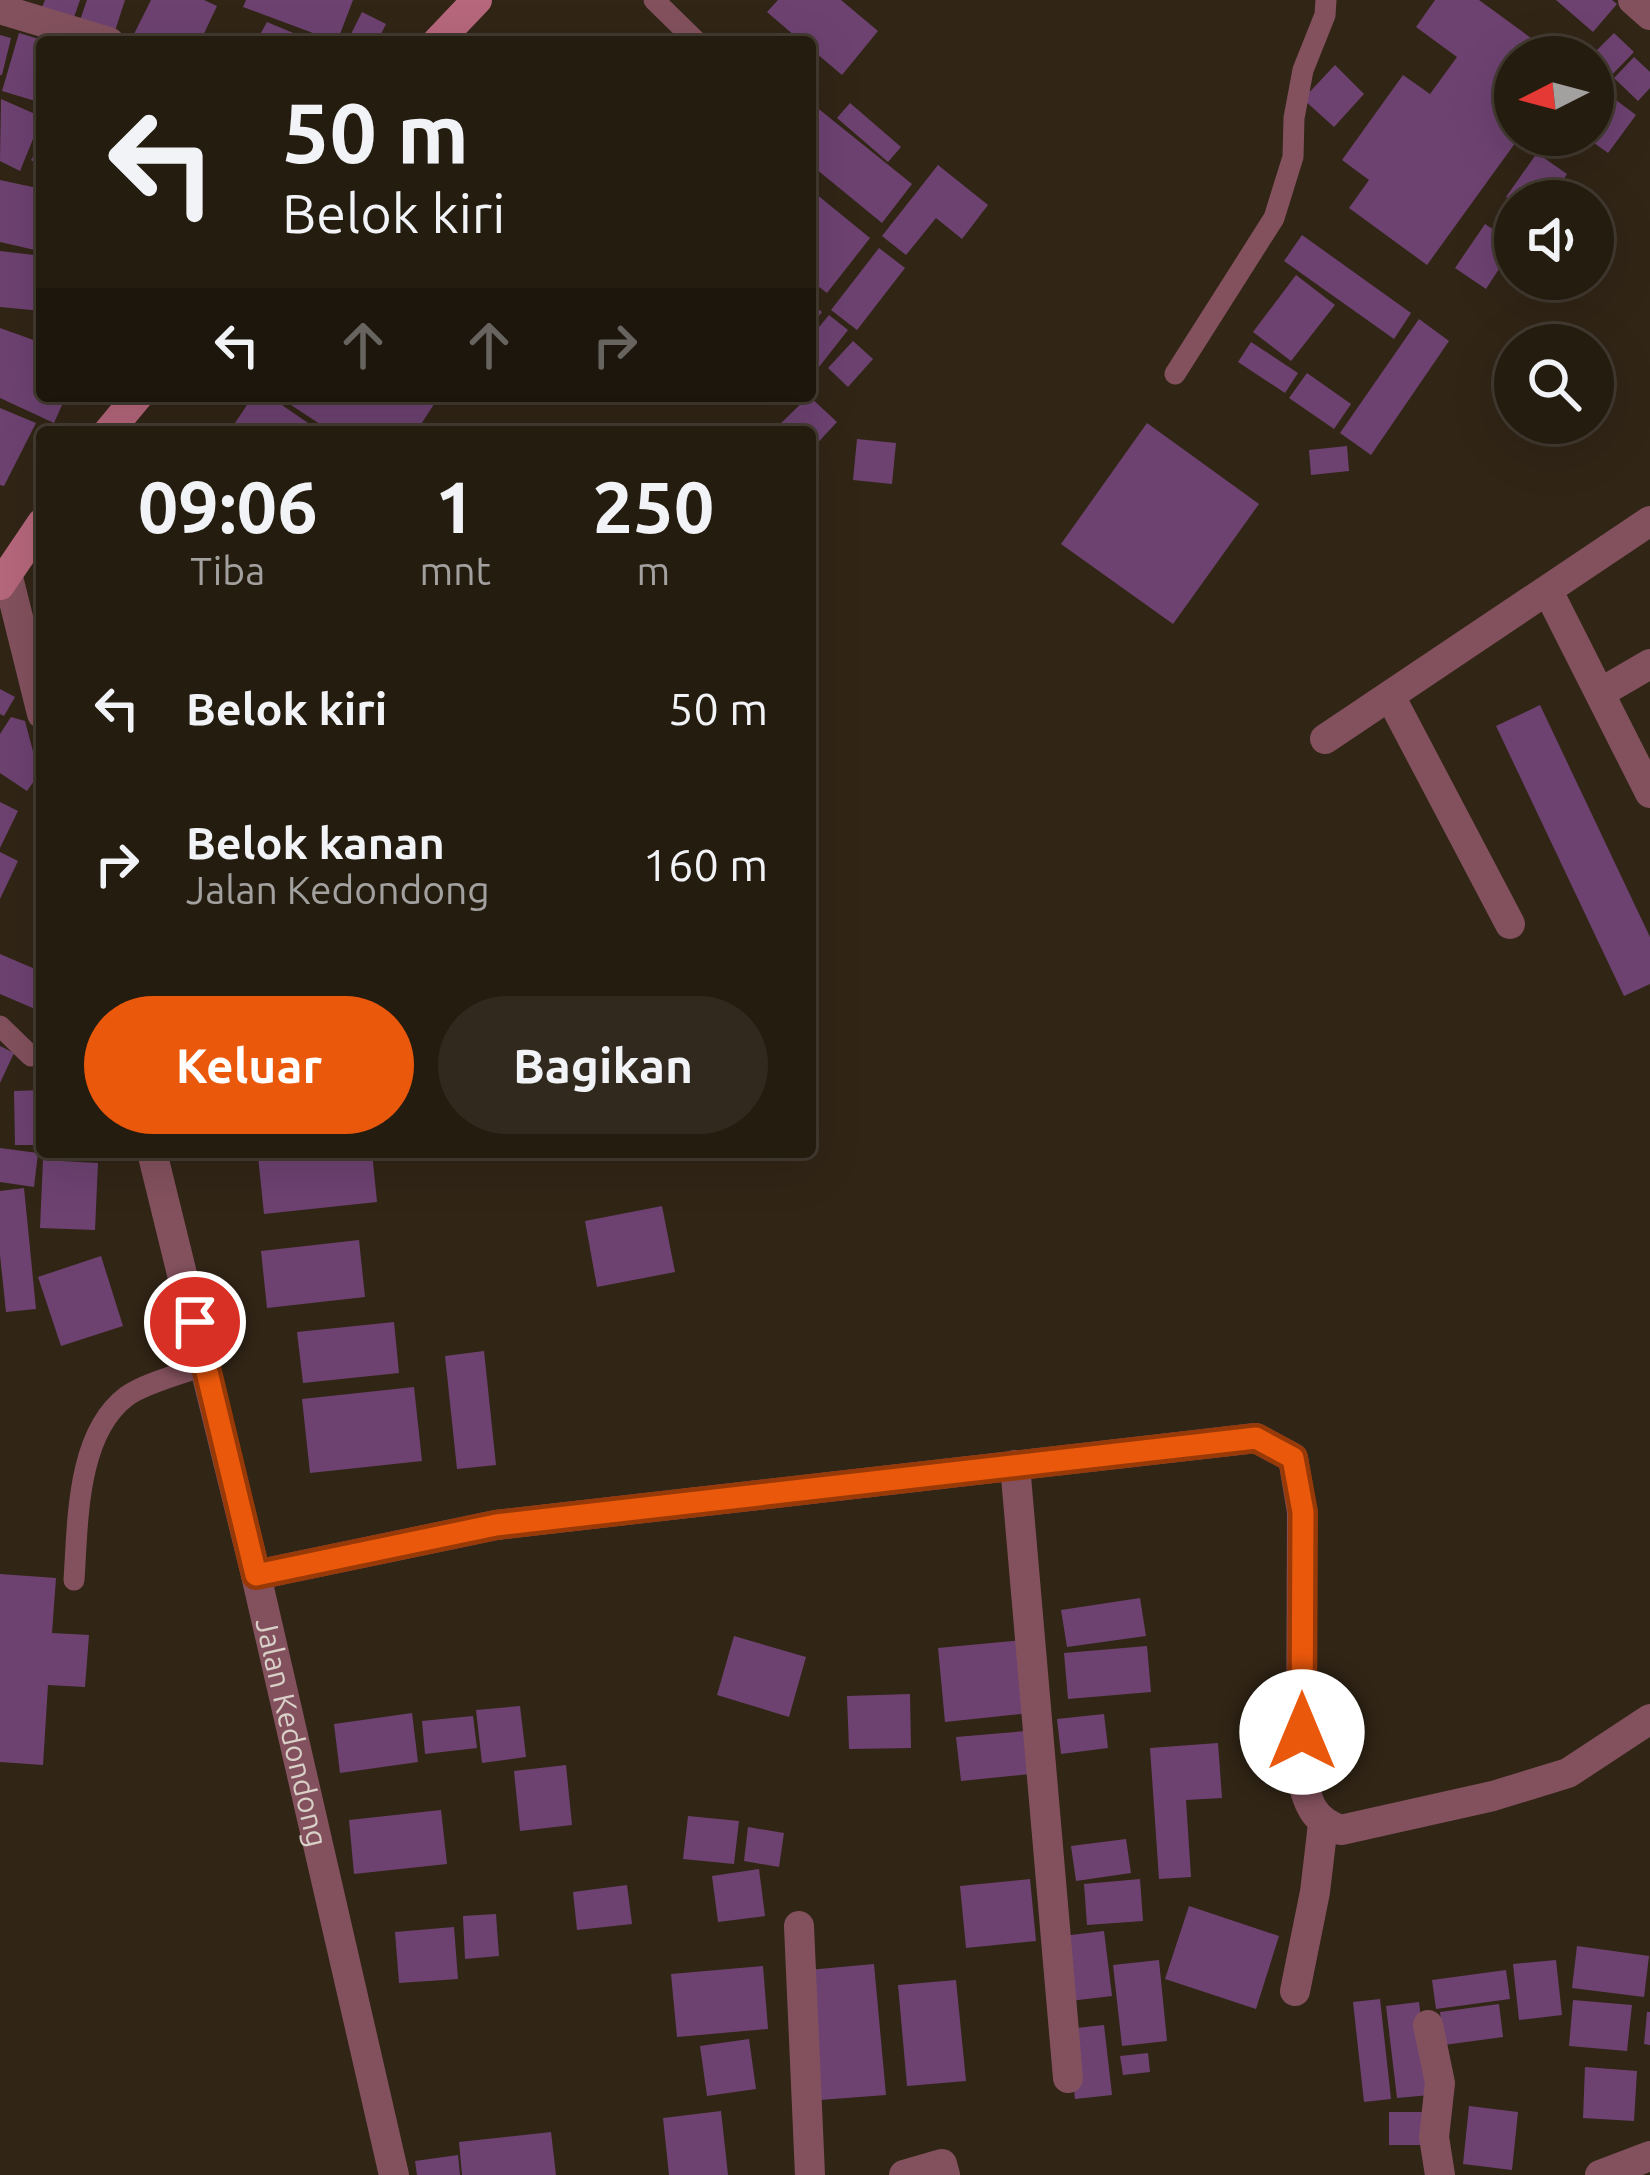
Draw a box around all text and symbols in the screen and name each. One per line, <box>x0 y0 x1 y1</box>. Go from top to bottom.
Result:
north arrow <box>1494 36 1614 156</box>
map controls <box>1494 36 1614 444</box>
icon: left <box>84 84 240 240</box>
text: 50 m <box>282 85 469 179</box>
button: sound <box>1494 180 1614 300</box>
text: Belok kiri <box>282 183 505 243</box>
icon: left <box>204 312 270 378</box>
icon: ahead <box>330 312 396 378</box>
icon: ahead <box>456 312 522 378</box>
icon: right <box>582 312 648 378</box>
button: search <box>1494 324 1614 444</box>
text: 09:06 <box>138 466 318 547</box>
text: 1 <box>435 466 475 547</box>
text: 250 <box>592 466 714 547</box>
text: Tiba <box>190 549 265 592</box>
text: mnt <box>420 549 491 592</box>
text: m <box>637 549 670 592</box>
icon: left <box>84 675 150 741</box>
text: Belok kiri <box>186 683 387 734</box>
text: 50 m <box>668 683 768 734</box>
text: Belok kanan <box>186 817 445 868</box>
icon: right <box>84 831 150 897</box>
text: 160 m <box>643 839 768 890</box>
text: Jalan Kedondong <box>186 868 490 911</box>
button: Keluar <box>84 996 414 1134</box>
button: Bagikan <box>438 996 768 1134</box>
pin <box>144 1271 246 1373</box>
icon: arrive <box>162 1289 228 1355</box>
street label: Jalan Kedondong <box>249 1615 335 1850</box>
position arrow <box>1239 1669 1365 1795</box>

